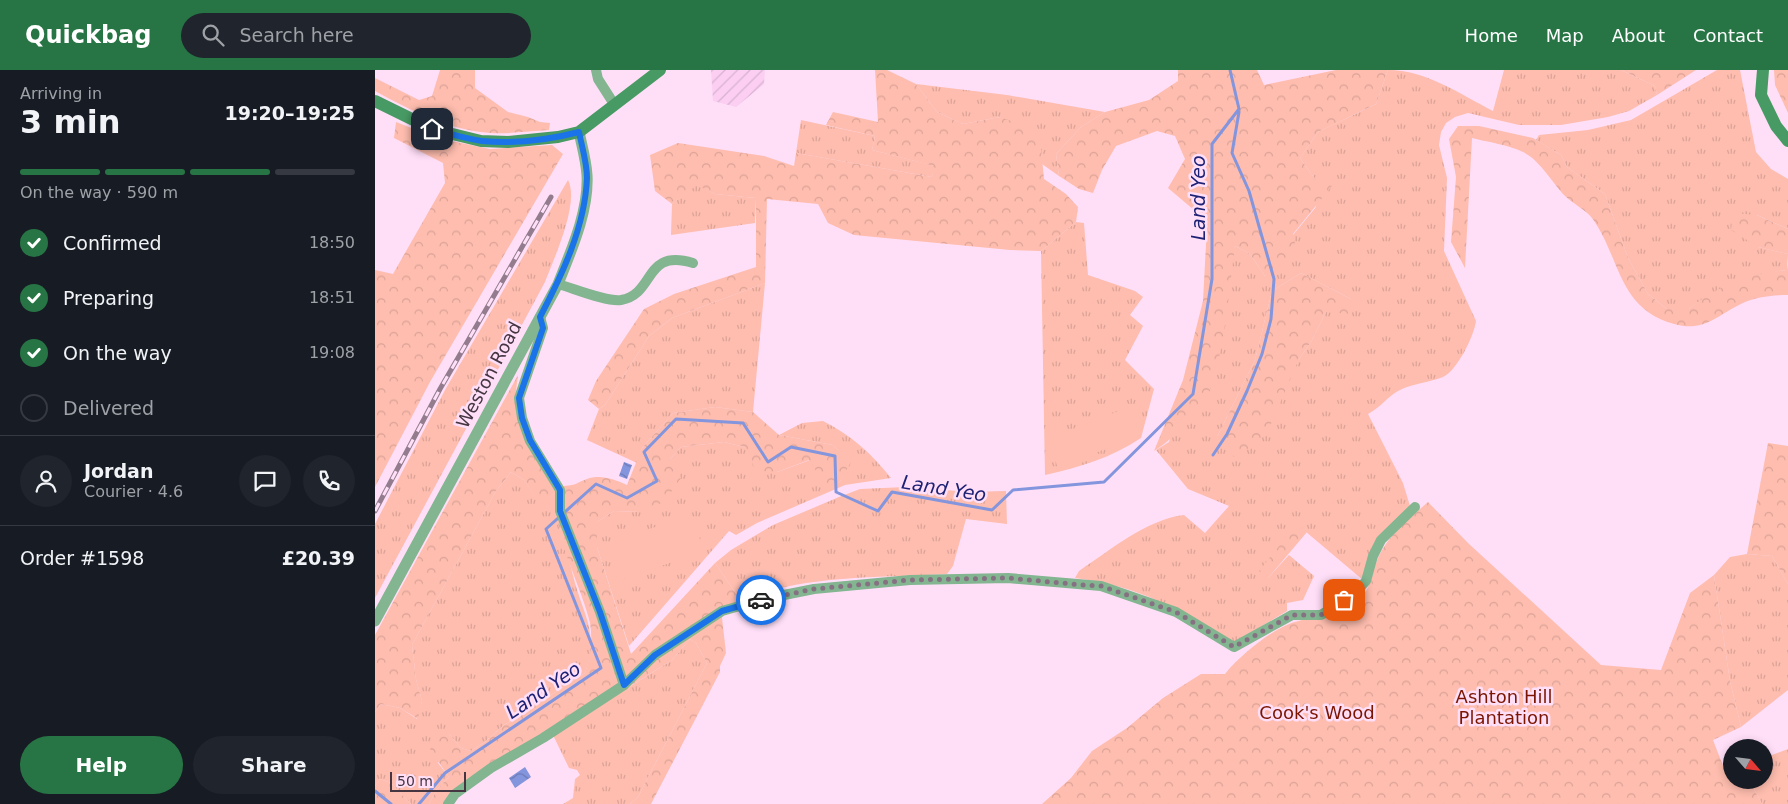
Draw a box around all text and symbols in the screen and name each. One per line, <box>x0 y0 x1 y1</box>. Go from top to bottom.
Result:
search box <box>181 13 531 58</box>
text: Quickbag <box>25 21 151 49</box>
icon: search <box>199 21 227 49</box>
text: Search here <box>239 24 354 46</box>
text: Home <box>1465 25 1518 46</box>
text: Map <box>1546 25 1584 46</box>
text: About <box>1612 25 1665 46</box>
text: Contact <box>1693 25 1763 46</box>
text: Arriving in <box>20 84 102 103</box>
text: 19:20–19:25 <box>225 102 355 124</box>
text: 3 min <box>20 103 121 141</box>
pin <box>411 108 453 150</box>
icon: home <box>418 115 446 143</box>
water label: Land Yeo <box>1187 155 1209 241</box>
text: On the way · 590 m <box>20 183 178 202</box>
icon: check <box>20 229 48 257</box>
text: Confirmed <box>63 232 162 254</box>
text: 18:50 <box>309 233 355 252</box>
icon: check <box>20 284 48 312</box>
text: Preparing <box>63 287 154 309</box>
text: 18:51 <box>309 288 355 307</box>
street label: Weston Road <box>452 318 525 432</box>
icon: check <box>20 339 48 367</box>
text: On the way <box>63 342 172 364</box>
text: 19:08 <box>309 343 355 362</box>
text: Delivered <box>63 397 154 419</box>
button: person <box>20 455 72 507</box>
button: chat <box>239 455 291 507</box>
button: phone <box>303 455 355 507</box>
text: Jordan <box>84 460 153 482</box>
water label: Land Yeo <box>900 470 988 506</box>
text: Courier · 4.6 <box>84 482 183 501</box>
text: Order #1598 <box>20 547 144 569</box>
text: £20.39 <box>282 547 355 569</box>
courier <box>736 575 786 625</box>
pin <box>1323 579 1365 621</box>
icon: car <box>747 586 775 614</box>
icon: bag <box>1330 586 1358 614</box>
water label: Land Yeo <box>502 657 584 723</box>
park label: Ashton Hill Plantation <box>1456 686 1552 728</box>
park label: Cook's Wood <box>1259 702 1375 723</box>
button: Help <box>20 736 183 794</box>
button: Share <box>193 736 355 794</box>
north arrow <box>1723 739 1773 789</box>
map controls <box>1723 739 1773 789</box>
scale bar <box>390 769 466 792</box>
text: 50 m <box>397 773 433 789</box>

